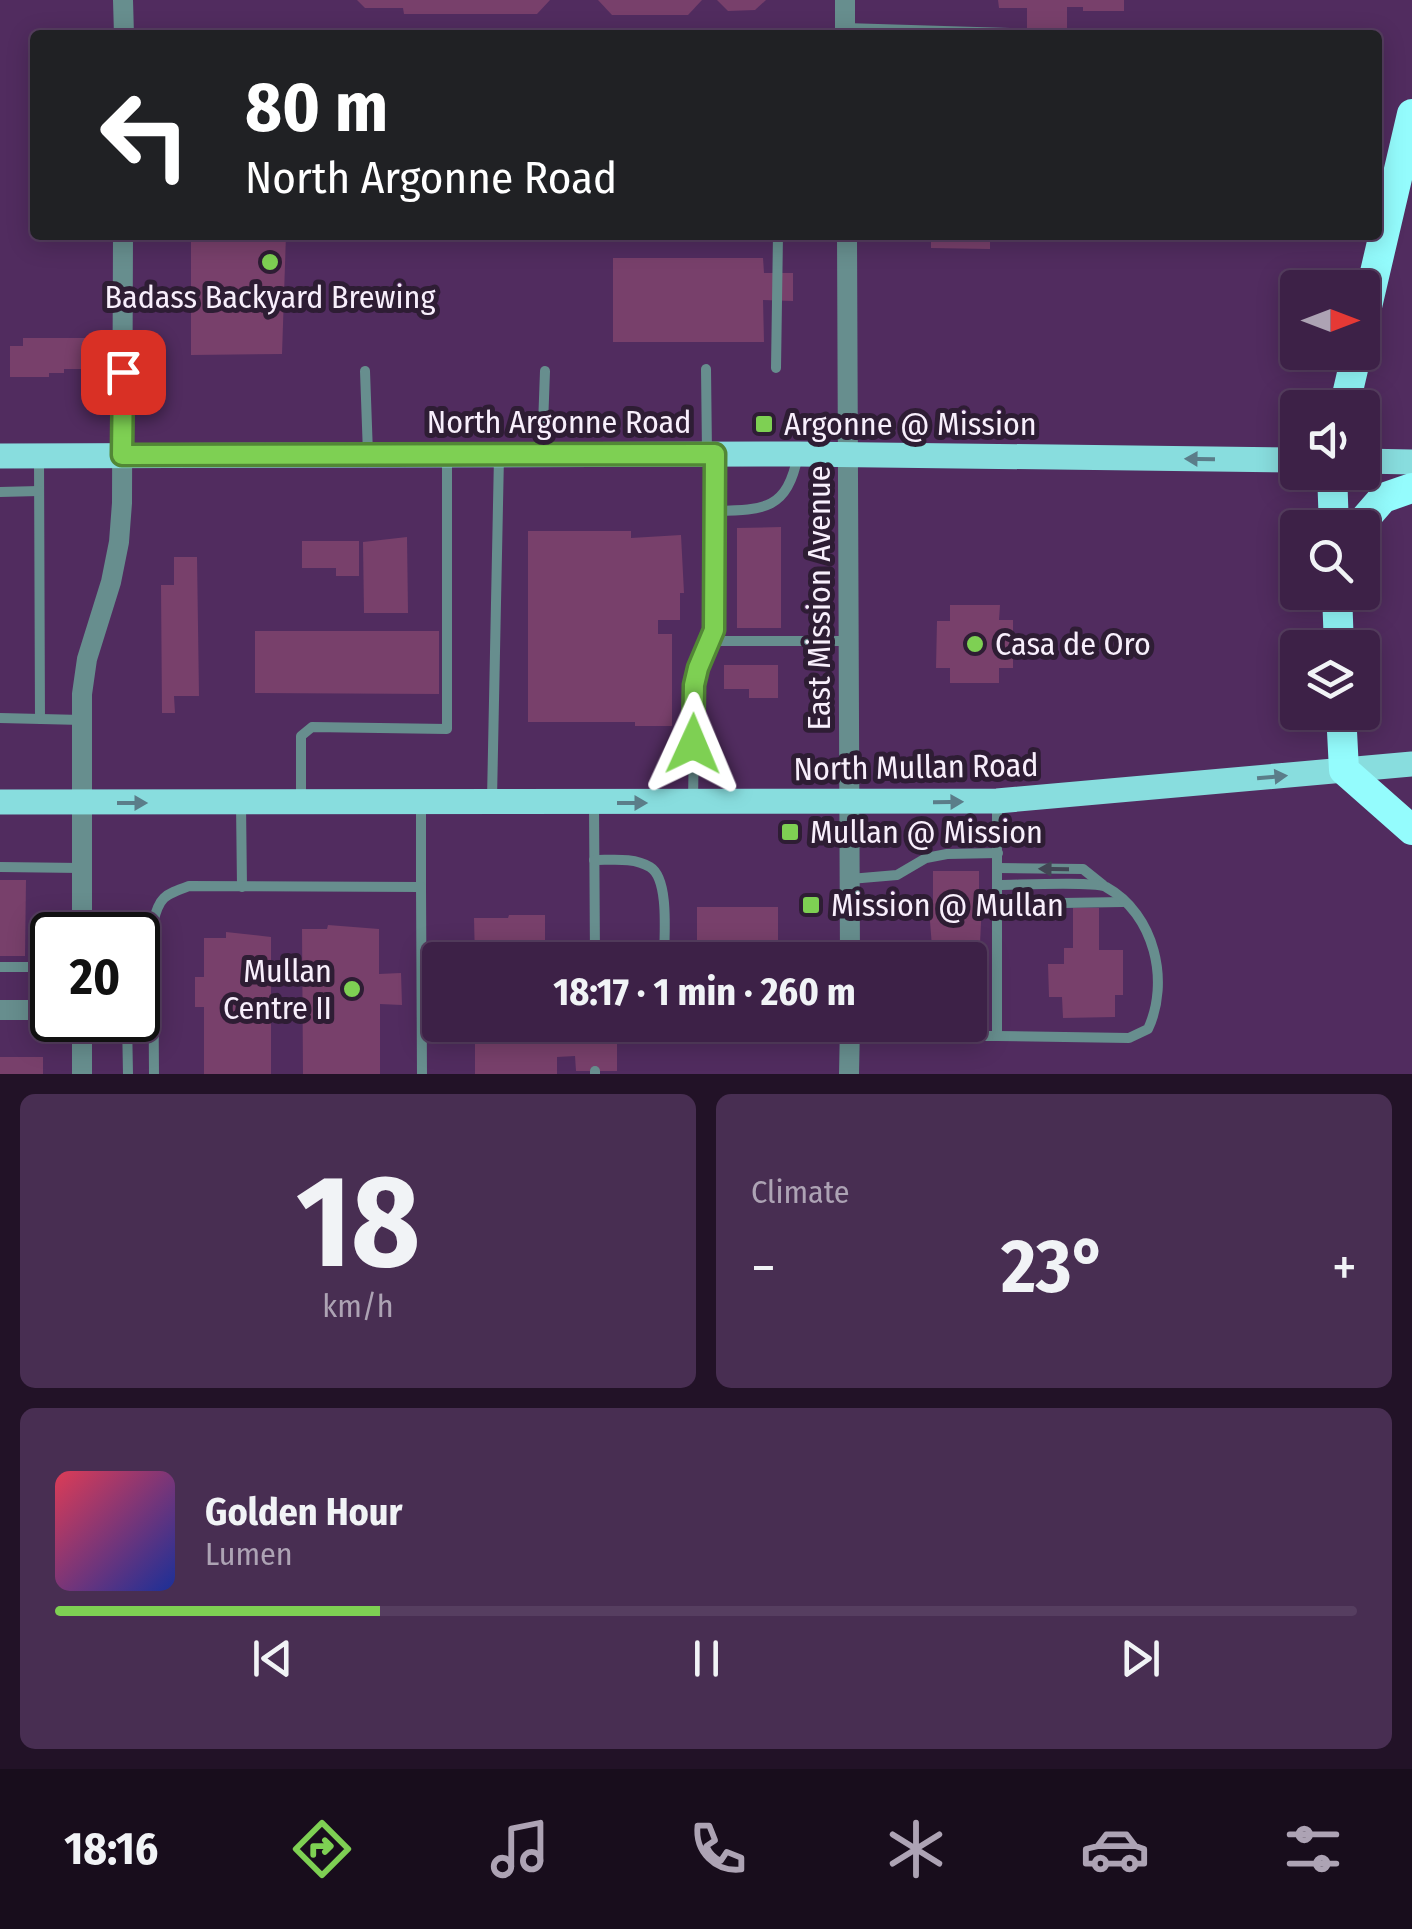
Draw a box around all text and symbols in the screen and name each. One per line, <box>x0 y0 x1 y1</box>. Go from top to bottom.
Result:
text: 80 m <box>245 66 388 150</box>
icon: left <box>80 70 210 200</box>
text: North Argonne Road <box>245 151 617 205</box>
marker: Badass Backyard Brewing <box>259 251 281 273</box>
north arrow <box>1280 270 1380 370</box>
map controls <box>1280 270 1380 730</box>
place label: Badass Backyard Brewing <box>104 278 436 316</box>
pin <box>81 330 166 415</box>
icon: arrive <box>96 345 151 400</box>
button: sound <box>1280 390 1380 490</box>
street label: North Argonne Road <box>427 403 691 441</box>
place label: Argonne @ Mission <box>784 405 1037 443</box>
marker: Argonne @ Mission <box>753 413 775 435</box>
one-way arrow <box>1184 451 1216 467</box>
street label: East Mission Avenue <box>800 466 838 731</box>
button: search <box>1280 510 1380 610</box>
place label: Casa de Oro <box>995 625 1151 663</box>
button: layers <box>1280 630 1380 730</box>
marker: Casa de Oro <box>964 633 986 655</box>
position arrow <box>641 692 745 796</box>
street label: North Mullan Road <box>793 746 1039 788</box>
one-way arrow <box>1256 768 1288 784</box>
one-way arrow <box>932 793 964 809</box>
one-way arrow <box>117 795 149 811</box>
one-way arrow <box>617 795 649 811</box>
place label: Mullan @ Mission <box>810 813 1043 851</box>
marker: Mullan @ Mission <box>779 821 801 843</box>
one-way arrow <box>1037 861 1069 877</box>
place label: Mission @ Mullan <box>831 886 1064 924</box>
marker: Mission @ Mullan <box>800 894 822 916</box>
speed limit sign: 20 <box>30 912 160 1042</box>
place label: Mullan Centre II <box>223 952 332 1027</box>
text: 18:17 · 1 min · 260 m <box>553 969 856 1015</box>
marker: Mullan Centre II <box>341 978 363 1000</box>
text: 18 <box>296 1144 420 1300</box>
text: Climate <box>751 1173 850 1211</box>
text: 23° <box>1001 1222 1107 1312</box>
text: − <box>751 1235 776 1301</box>
text: + <box>1332 1235 1357 1301</box>
text: km/h <box>322 1287 394 1325</box>
text: Golden Hour <box>205 1489 403 1535</box>
text: Lumen <box>205 1535 293 1573</box>
icon: previous <box>245 1631 300 1686</box>
icon: pause <box>679 1631 734 1686</box>
icon: next <box>1113 1631 1168 1686</box>
icon: directions <box>287 1814 357 1884</box>
icon: music <box>485 1814 555 1884</box>
icon: phone <box>683 1814 753 1884</box>
icon: climate <box>881 1814 951 1884</box>
icon: car <box>1080 1814 1150 1884</box>
icon: filters <box>1278 1814 1348 1884</box>
text: 18:16 <box>64 1822 158 1876</box>

